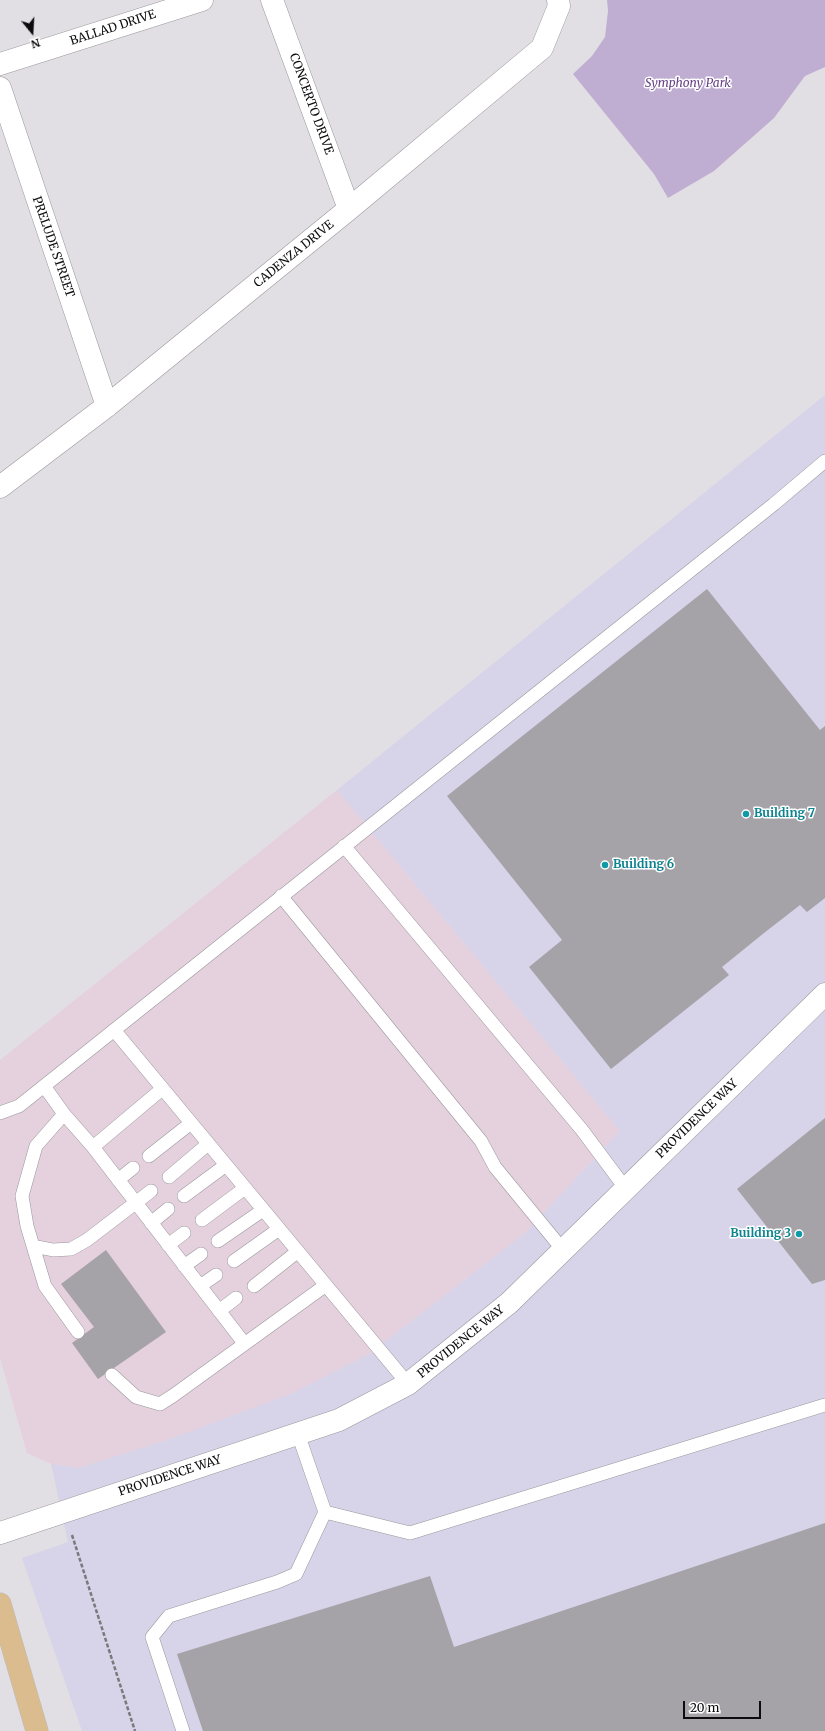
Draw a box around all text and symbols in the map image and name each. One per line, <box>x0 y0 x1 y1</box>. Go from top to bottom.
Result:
street label: BALLAD DRIVE <box>68 7 158 49</box>
north arrow <box>12 12 52 52</box>
text: N <box>29 35 42 51</box>
street label: CONCERTO DRIVE <box>286 51 336 157</box>
park label: Symphony Park <box>645 77 731 91</box>
street label: PRELUDE STREET <box>29 195 77 299</box>
street label: CADENZA DRIVE <box>251 217 337 291</box>
place label: Building 7 <box>754 807 815 821</box>
marker: Building 7 <box>741 809 751 819</box>
place label: Building 6 <box>613 858 674 872</box>
marker: Building 6 <box>600 860 610 870</box>
street label: PROVIDENCE WAY <box>653 1077 741 1161</box>
place label: Building 3 <box>730 1227 791 1241</box>
marker: Building 3 <box>794 1229 804 1239</box>
street label: PROVIDENCE WAY <box>415 1303 507 1381</box>
street label: PROVIDENCE WAY <box>117 1453 223 1499</box>
scale bar <box>685 1693 763 1719</box>
text: 20 m <box>690 1700 719 1715</box>

